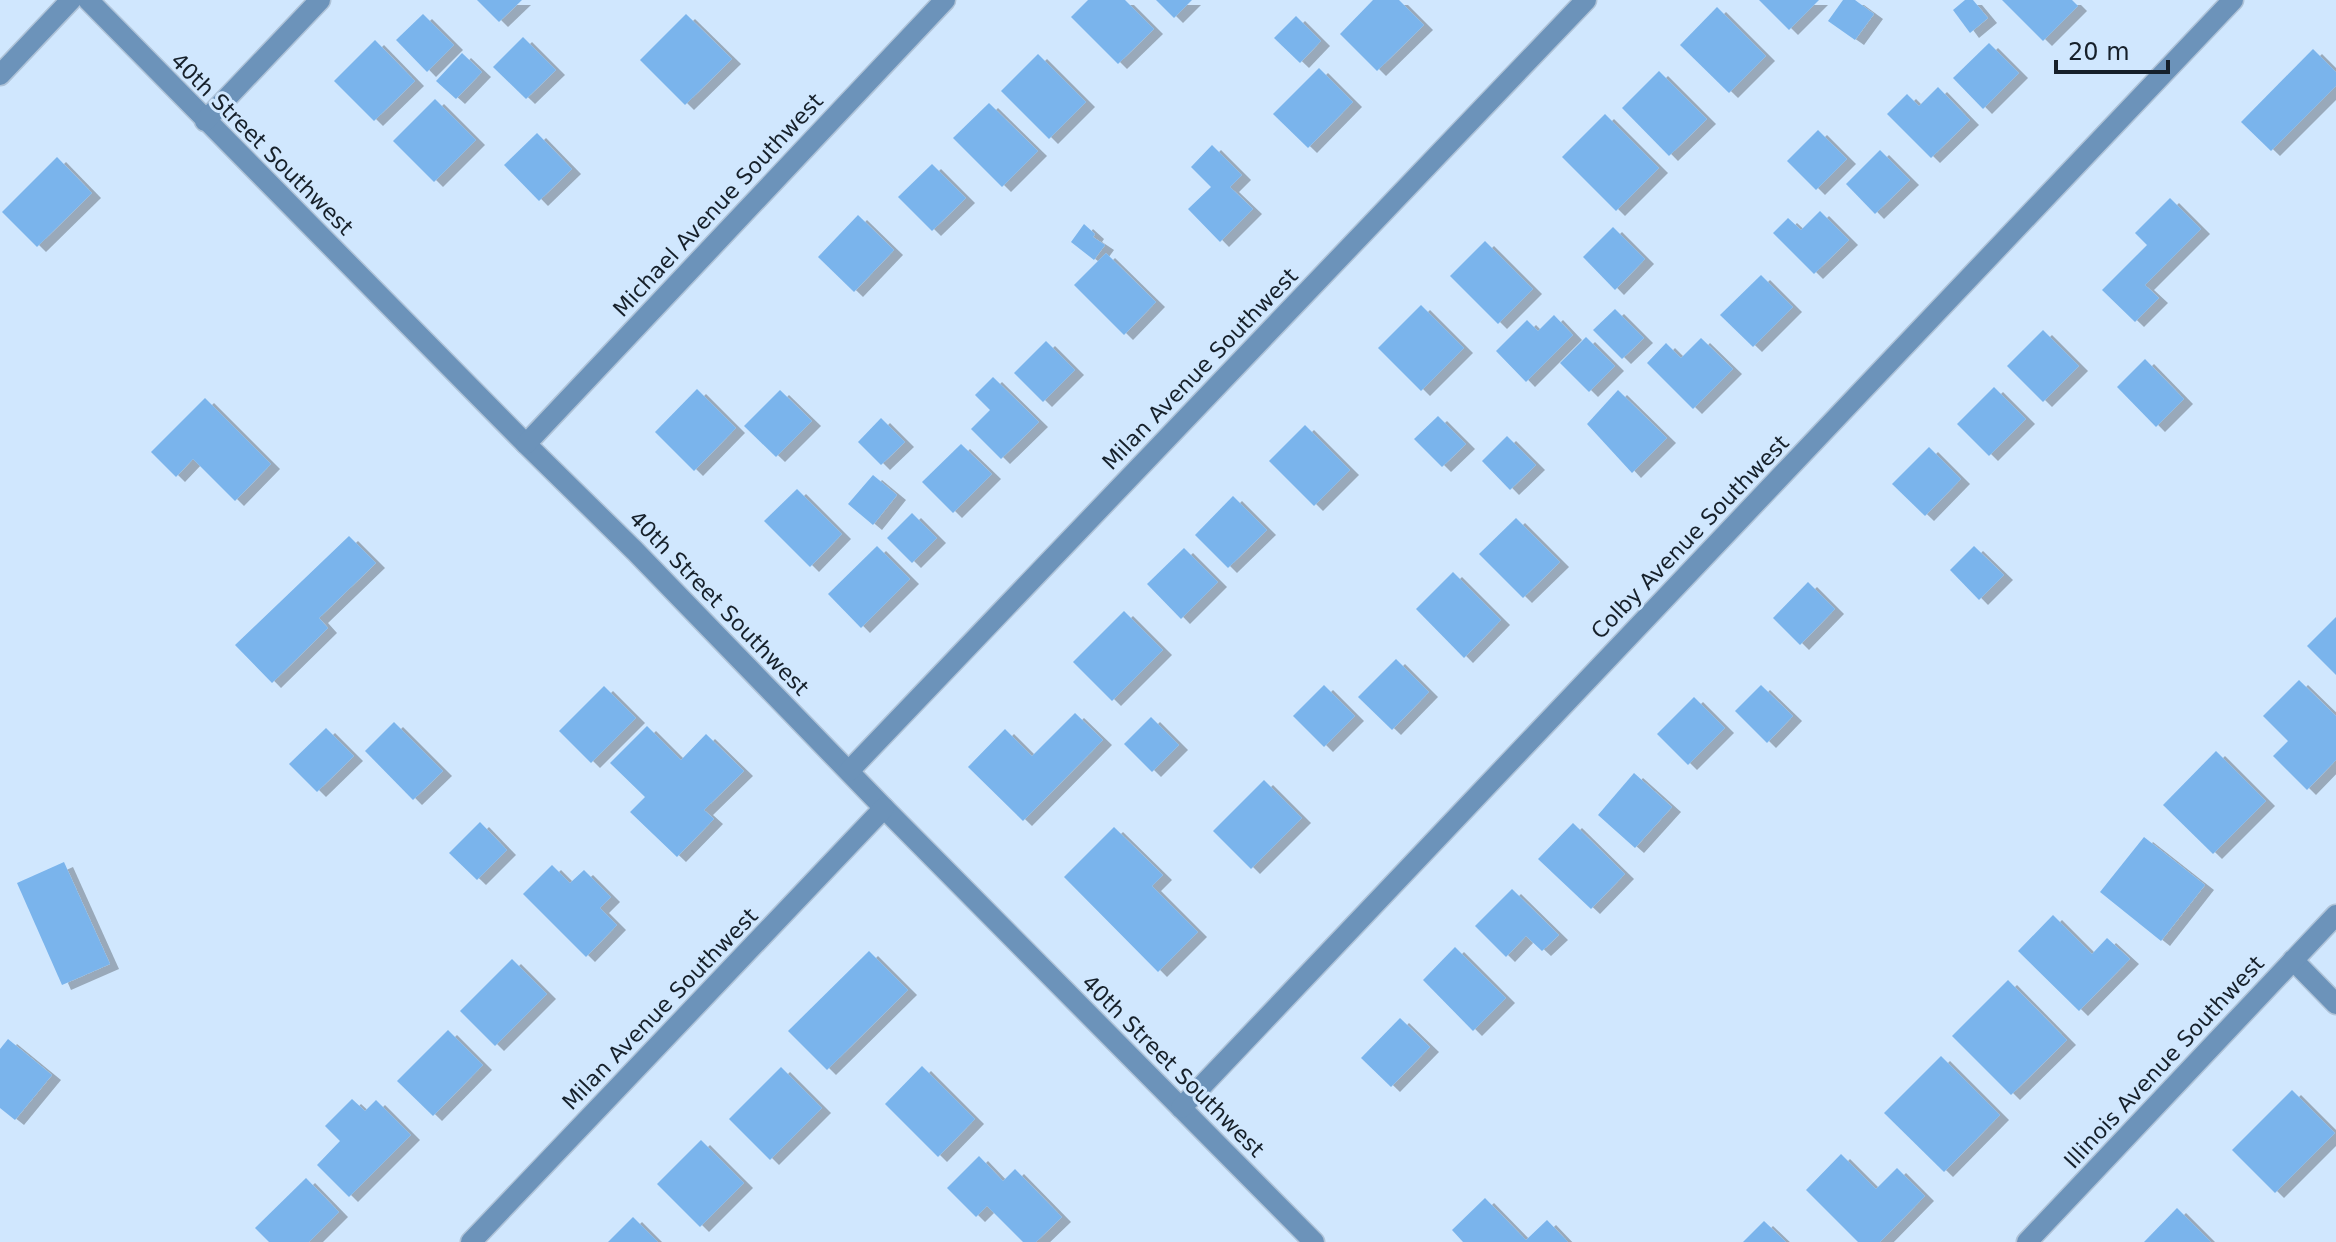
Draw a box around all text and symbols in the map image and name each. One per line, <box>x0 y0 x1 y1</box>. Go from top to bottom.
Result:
scale bar <box>2056 24 2168 74</box>
text: 20 m <box>2068 38 2130 66</box>
street label: 40th Street Southwest <box>166 48 358 240</box>
street label: Michael Avenue Southwest <box>608 88 828 322</box>
street label: Milan Avenue Southwest <box>1097 263 1303 475</box>
street label: Colby Avenue Southwest <box>1586 430 1794 644</box>
street label: 40th Street Southwest <box>624 505 814 701</box>
street label: Milan Avenue Southwest <box>557 903 763 1115</box>
street label: Illinois Avenue Southwest <box>2059 950 2269 1173</box>
street label: 40th Street Southwest <box>1077 970 1269 1162</box>

